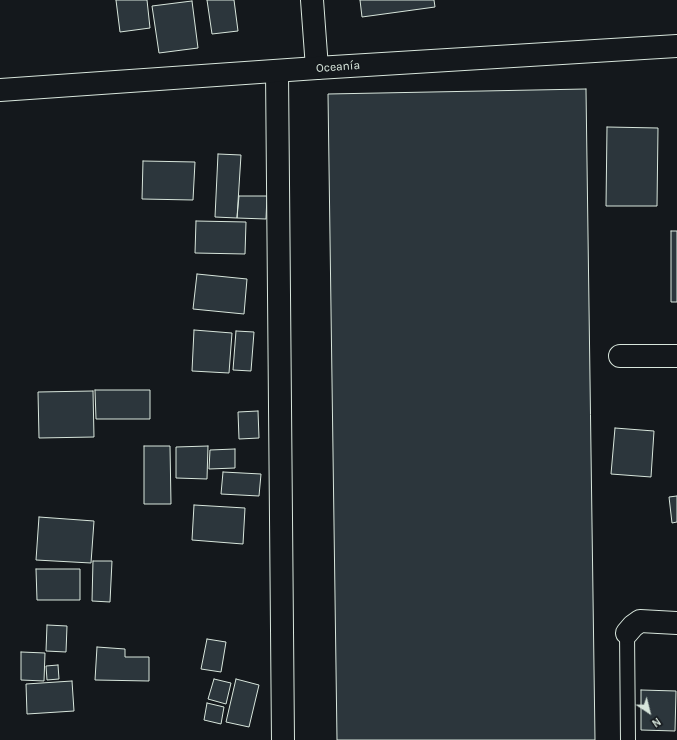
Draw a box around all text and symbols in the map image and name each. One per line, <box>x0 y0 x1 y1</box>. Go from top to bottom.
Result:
street label: Oceanía <box>315 58 361 76</box>
north arrow <box>629 692 669 732</box>
text: N <box>649 715 663 730</box>

